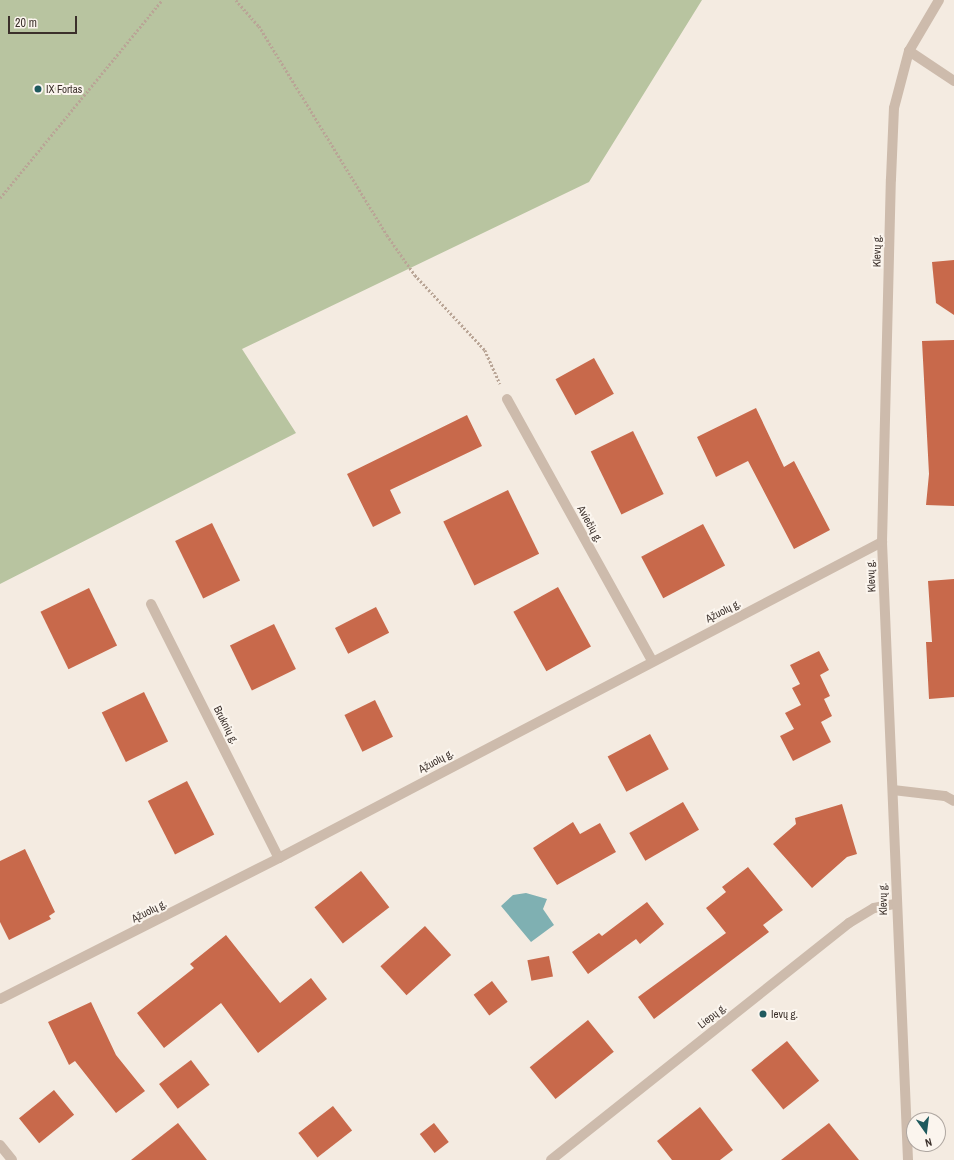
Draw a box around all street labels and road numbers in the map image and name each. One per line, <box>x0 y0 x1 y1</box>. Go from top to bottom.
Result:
street label: Klevų g. <box>870 235 884 267</box>
street label: Aviečių g. <box>575 503 605 545</box>
street label: Klevų g. <box>864 559 878 593</box>
street label: Ąžuolų g. <box>703 597 743 625</box>
street label: Bruknių g. <box>211 704 241 746</box>
street label: Ąžuolų g. <box>416 746 456 776</box>
street label: Klevų g. <box>876 883 890 915</box>
street label: Ąžuolų g. <box>129 897 169 925</box>
street label: Liepų g. <box>695 1001 729 1031</box>

